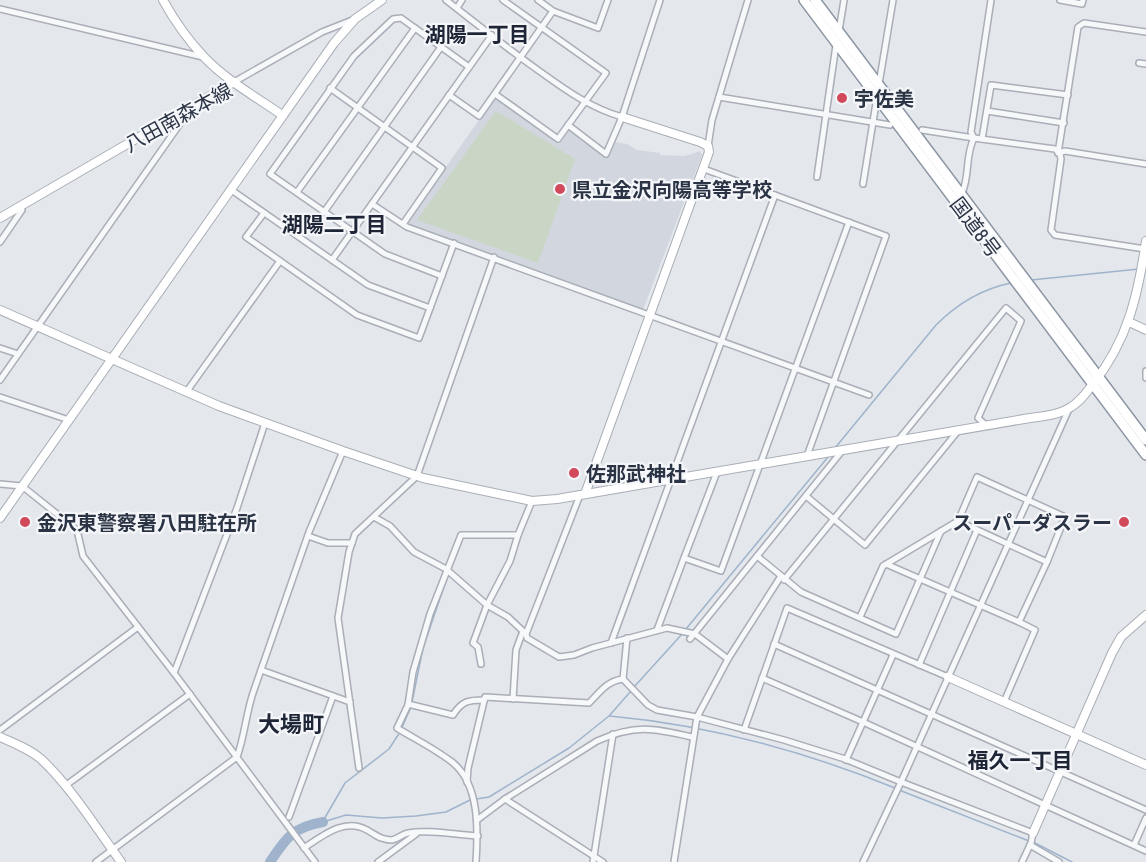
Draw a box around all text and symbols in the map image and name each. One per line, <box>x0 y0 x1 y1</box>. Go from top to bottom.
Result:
district label: 湖陽一丁目 <box>425 20 530 49</box>
street label: 八田南森本線 <box>119 76 237 158</box>
place label: 宇佐美 <box>854 85 914 112</box>
marker: 宇佐美 <box>835 91 849 105</box>
place label: 県立金沢向陽高等学校 <box>572 176 772 203</box>
marker: 県立金沢向陽高等学校 <box>553 182 567 196</box>
street label: 国道8号 <box>944 191 1008 263</box>
district label: 湖陽二丁目 <box>282 210 387 239</box>
place label: 佐那武神社 <box>586 460 686 487</box>
marker: 佐那武神社 <box>567 466 581 480</box>
place label: 金沢東警察署八田駐在所 <box>37 509 257 536</box>
place label: スーパーダスラー <box>952 509 1112 536</box>
marker: 金沢東警察署八田駐在所 <box>18 515 32 529</box>
marker: スーパーダスラー <box>1117 515 1131 529</box>
district label: 大場町 <box>258 709 324 739</box>
district label: 福久一丁目 <box>968 746 1073 775</box>

